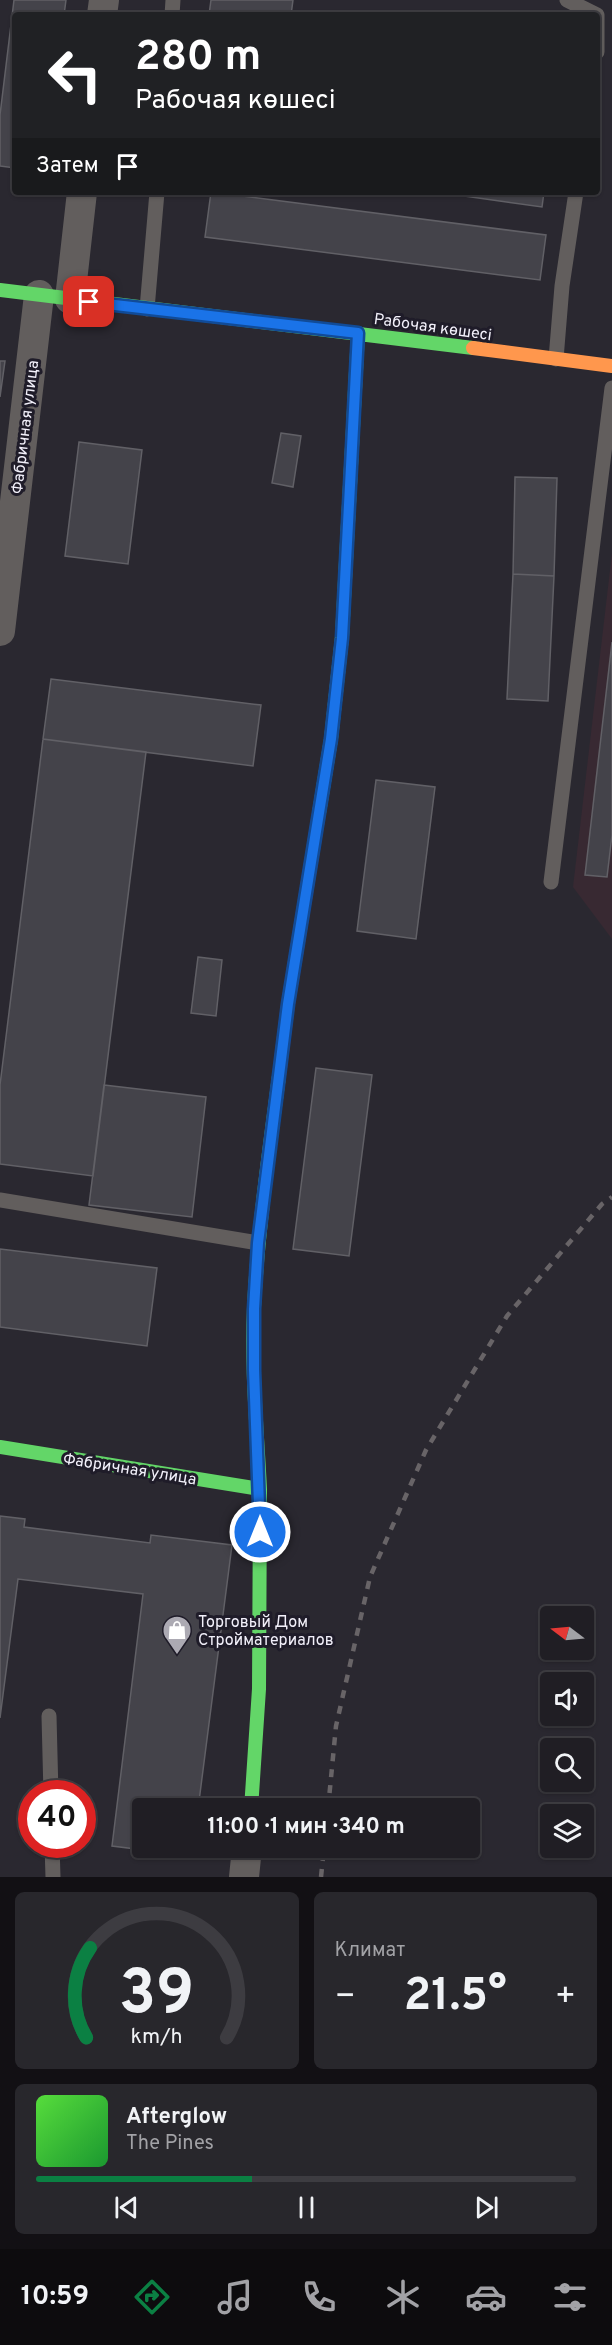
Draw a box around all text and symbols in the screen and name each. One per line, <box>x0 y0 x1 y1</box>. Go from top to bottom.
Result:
text: 280 m <box>135 32 261 85</box>
icon: left <box>36 36 114 114</box>
text: Рабочая көшесі <box>135 84 336 118</box>
icon: arrive <box>111 150 144 183</box>
text: Затем <box>36 153 99 180</box>
pin <box>63 276 114 327</box>
icon: arrive <box>72 285 105 318</box>
street label: Рабочая көшесі <box>372 310 493 346</box>
street label: Фабричная улица <box>8 359 44 495</box>
street label: Фабричная улица <box>62 1450 198 1490</box>
position arrow <box>228 1500 292 1564</box>
north arrow <box>540 1606 594 1660</box>
map controls <box>540 1606 594 1858</box>
place label: Торговый Дом Стройматериалов <box>198 1613 334 1651</box>
shop icon: Торговый Дом Стройматериалов <box>161 1614 193 1656</box>
button: sound <box>540 1672 594 1726</box>
button: search <box>540 1738 594 1792</box>
speed limit sign: 40 <box>18 1780 96 1858</box>
button: layers <box>540 1804 594 1858</box>
text: 11:00 · 1 мин · 340 m <box>207 1814 405 1841</box>
text: Климат <box>335 1938 405 1964</box>
text: 39 <box>119 1957 195 2036</box>
text: 21.5° <box>404 1969 507 2026</box>
text: − <box>335 1977 356 2019</box>
text: + <box>555 1977 576 2019</box>
text: km/h <box>131 2024 183 2051</box>
text: Afterglow <box>126 2104 227 2131</box>
text: The Pines <box>126 2131 214 2157</box>
icon: previous <box>110 2191 143 2224</box>
icon: pause <box>290 2191 323 2224</box>
icon: next <box>470 2191 503 2224</box>
icon: directions <box>131 2276 173 2318</box>
icon: music <box>214 2276 256 2318</box>
icon: phone <box>298 2276 340 2318</box>
icon: climate <box>382 2276 424 2318</box>
icon: car <box>465 2276 507 2318</box>
icon: filters <box>549 2276 591 2318</box>
text: 10:59 <box>21 2280 89 2314</box>

